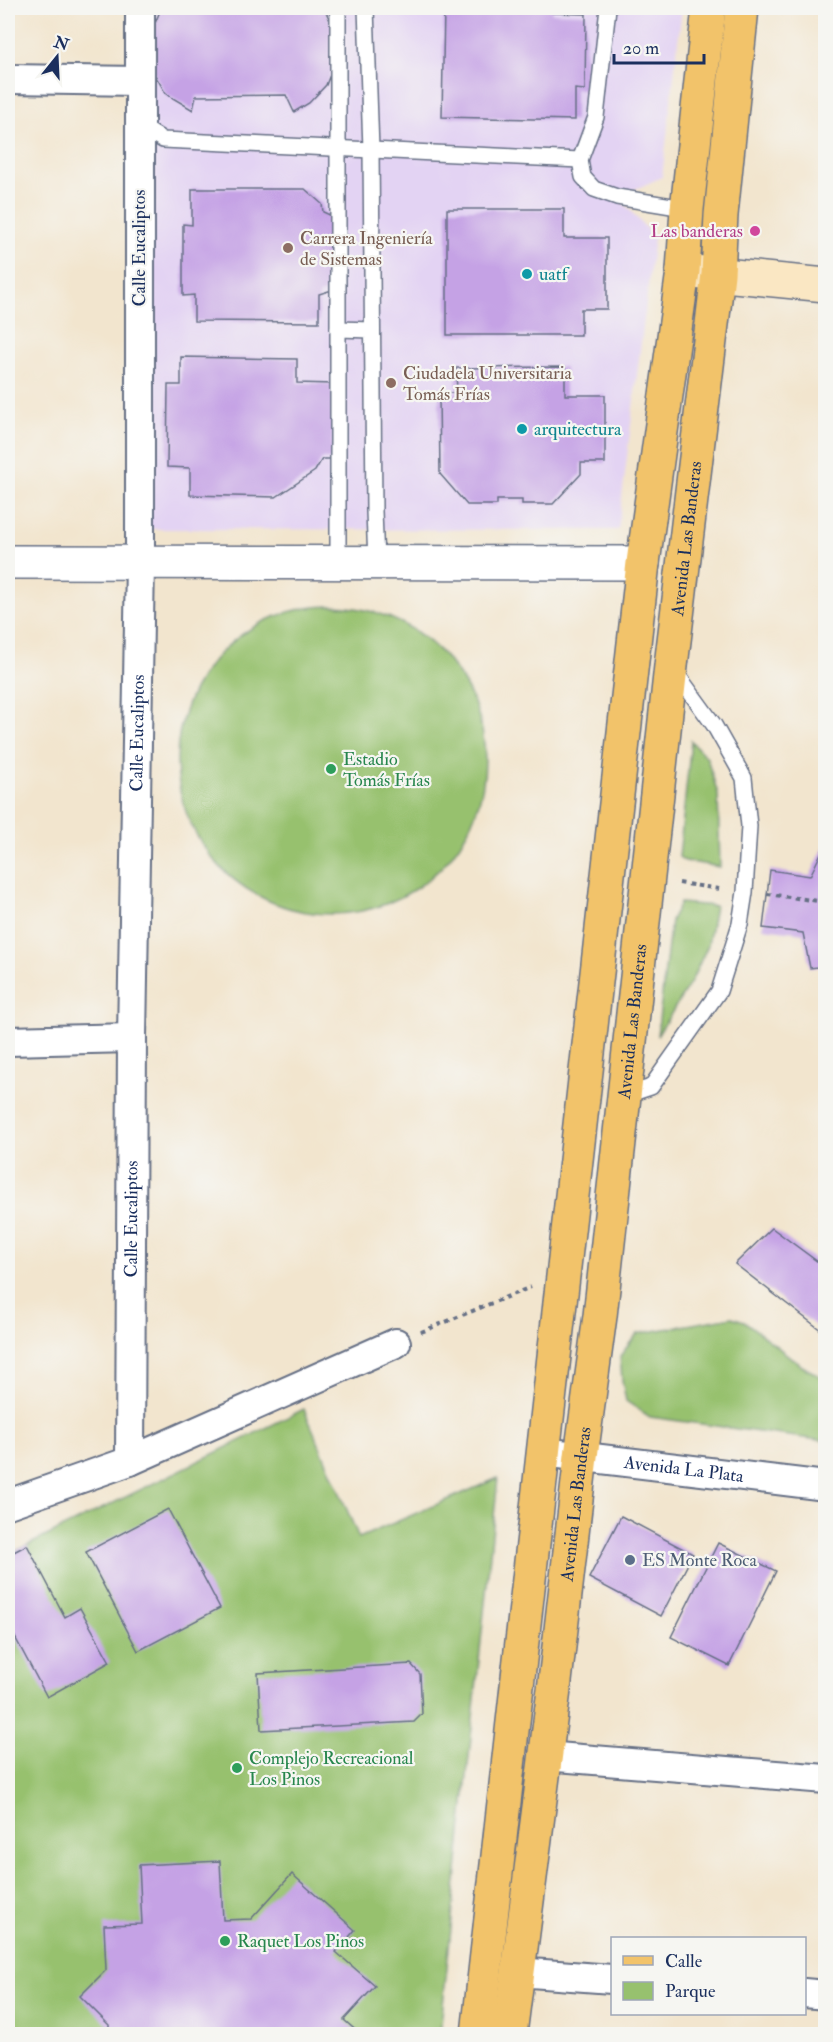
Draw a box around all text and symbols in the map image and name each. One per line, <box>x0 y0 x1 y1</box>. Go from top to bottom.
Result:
north arrow <box>27 27 87 87</box>
scale bar <box>614 27 704 65</box>
text: N <box>50 32 72 56</box>
text: 20 m <box>623 37 659 60</box>
street label: Calle Eucaliptos <box>128 190 151 306</box>
place label: Las banderas <box>650 220 743 243</box>
marker: Las banderas <box>748 224 762 238</box>
place label: Carrera Ingeniería de Sistemas <box>300 227 433 271</box>
marker: Carrera Ingeniería de Sistemas <box>281 241 295 255</box>
place label: uatf <box>539 263 571 286</box>
marker: uatf <box>520 267 534 281</box>
place label: Ciudadela Universitaria Tomás Frías <box>403 362 573 406</box>
marker: Ciudadela Universitaria Tomás Frías <box>384 376 398 390</box>
place label: arquitectura <box>534 418 622 441</box>
marker: arquitectura <box>515 422 529 436</box>
street label: Avenida Las Banderas <box>665 460 707 618</box>
street label: Calle Eucaliptos <box>125 674 150 792</box>
place label: Estadio Tomás Frías <box>343 748 430 792</box>
marker: Estadio Tomás Frías <box>324 762 338 776</box>
street label: Avenida Las Banderas <box>612 943 652 1101</box>
street label: Calle Eucaliptos <box>119 1160 143 1278</box>
street label: Avenida Las Banderas <box>555 1425 596 1584</box>
street label: Avenida La Plata <box>622 1450 746 1488</box>
place label: ES Monte Roca <box>642 1549 757 1572</box>
marker: ES Monte Roca <box>623 1553 637 1567</box>
place label: Complejo Recreacional Los Pinos <box>249 1747 414 1791</box>
marker: Complejo Recreacional Los Pinos <box>230 1761 244 1775</box>
place label: Raquet Los Pinos <box>237 1930 364 1953</box>
marker: Raquet Los Pinos <box>218 1934 232 1948</box>
legend <box>611 1937 806 2015</box>
text: Calle <box>665 1950 703 1973</box>
text: Parque <box>665 1980 716 2003</box>

